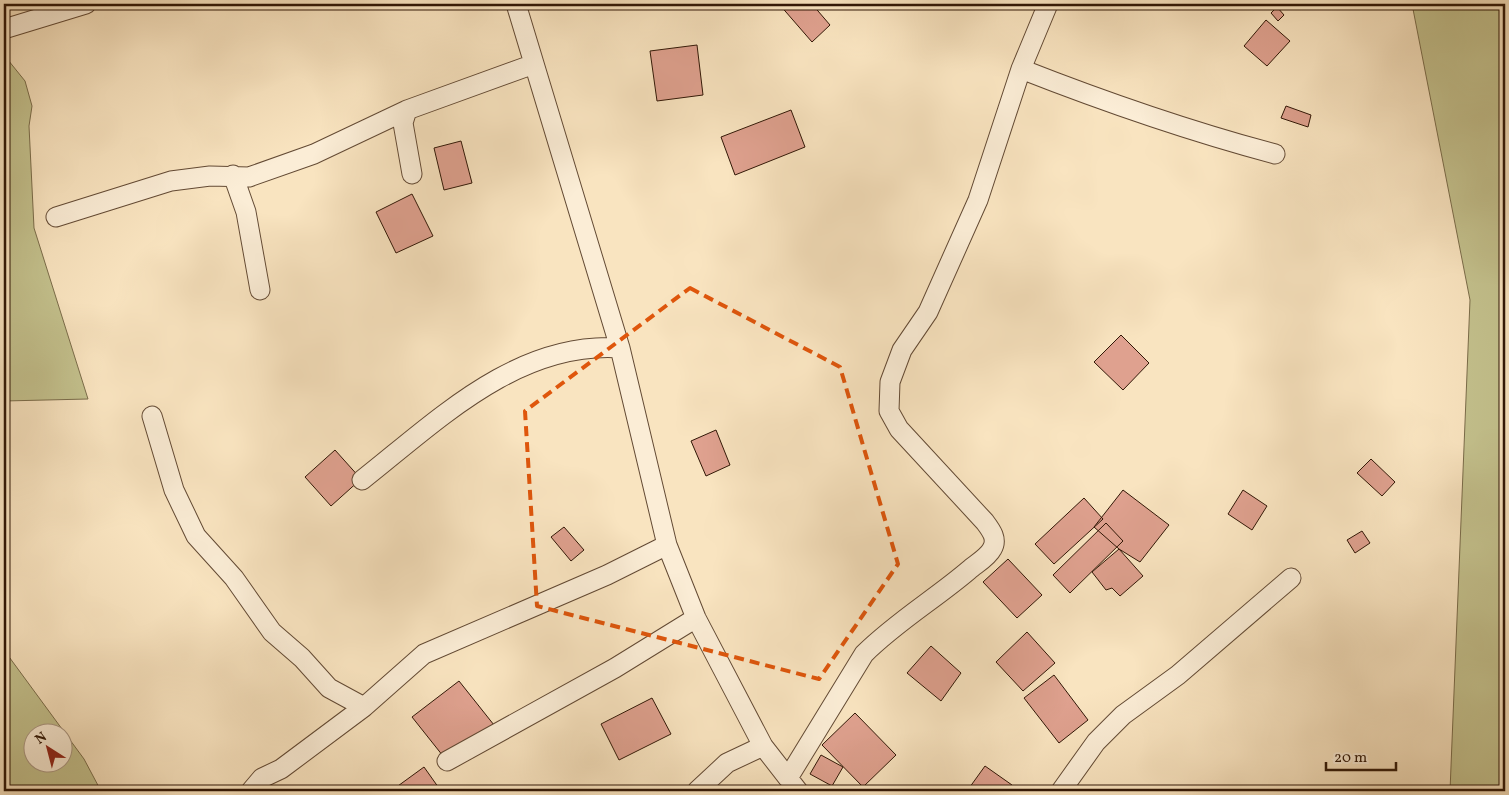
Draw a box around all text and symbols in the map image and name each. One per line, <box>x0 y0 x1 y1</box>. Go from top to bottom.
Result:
north arrow <box>22 722 72 772</box>
text: N <box>32 728 51 749</box>
scale bar <box>1326 740 1396 772</box>
text: 20 m <box>1334 748 1367 769</box>

